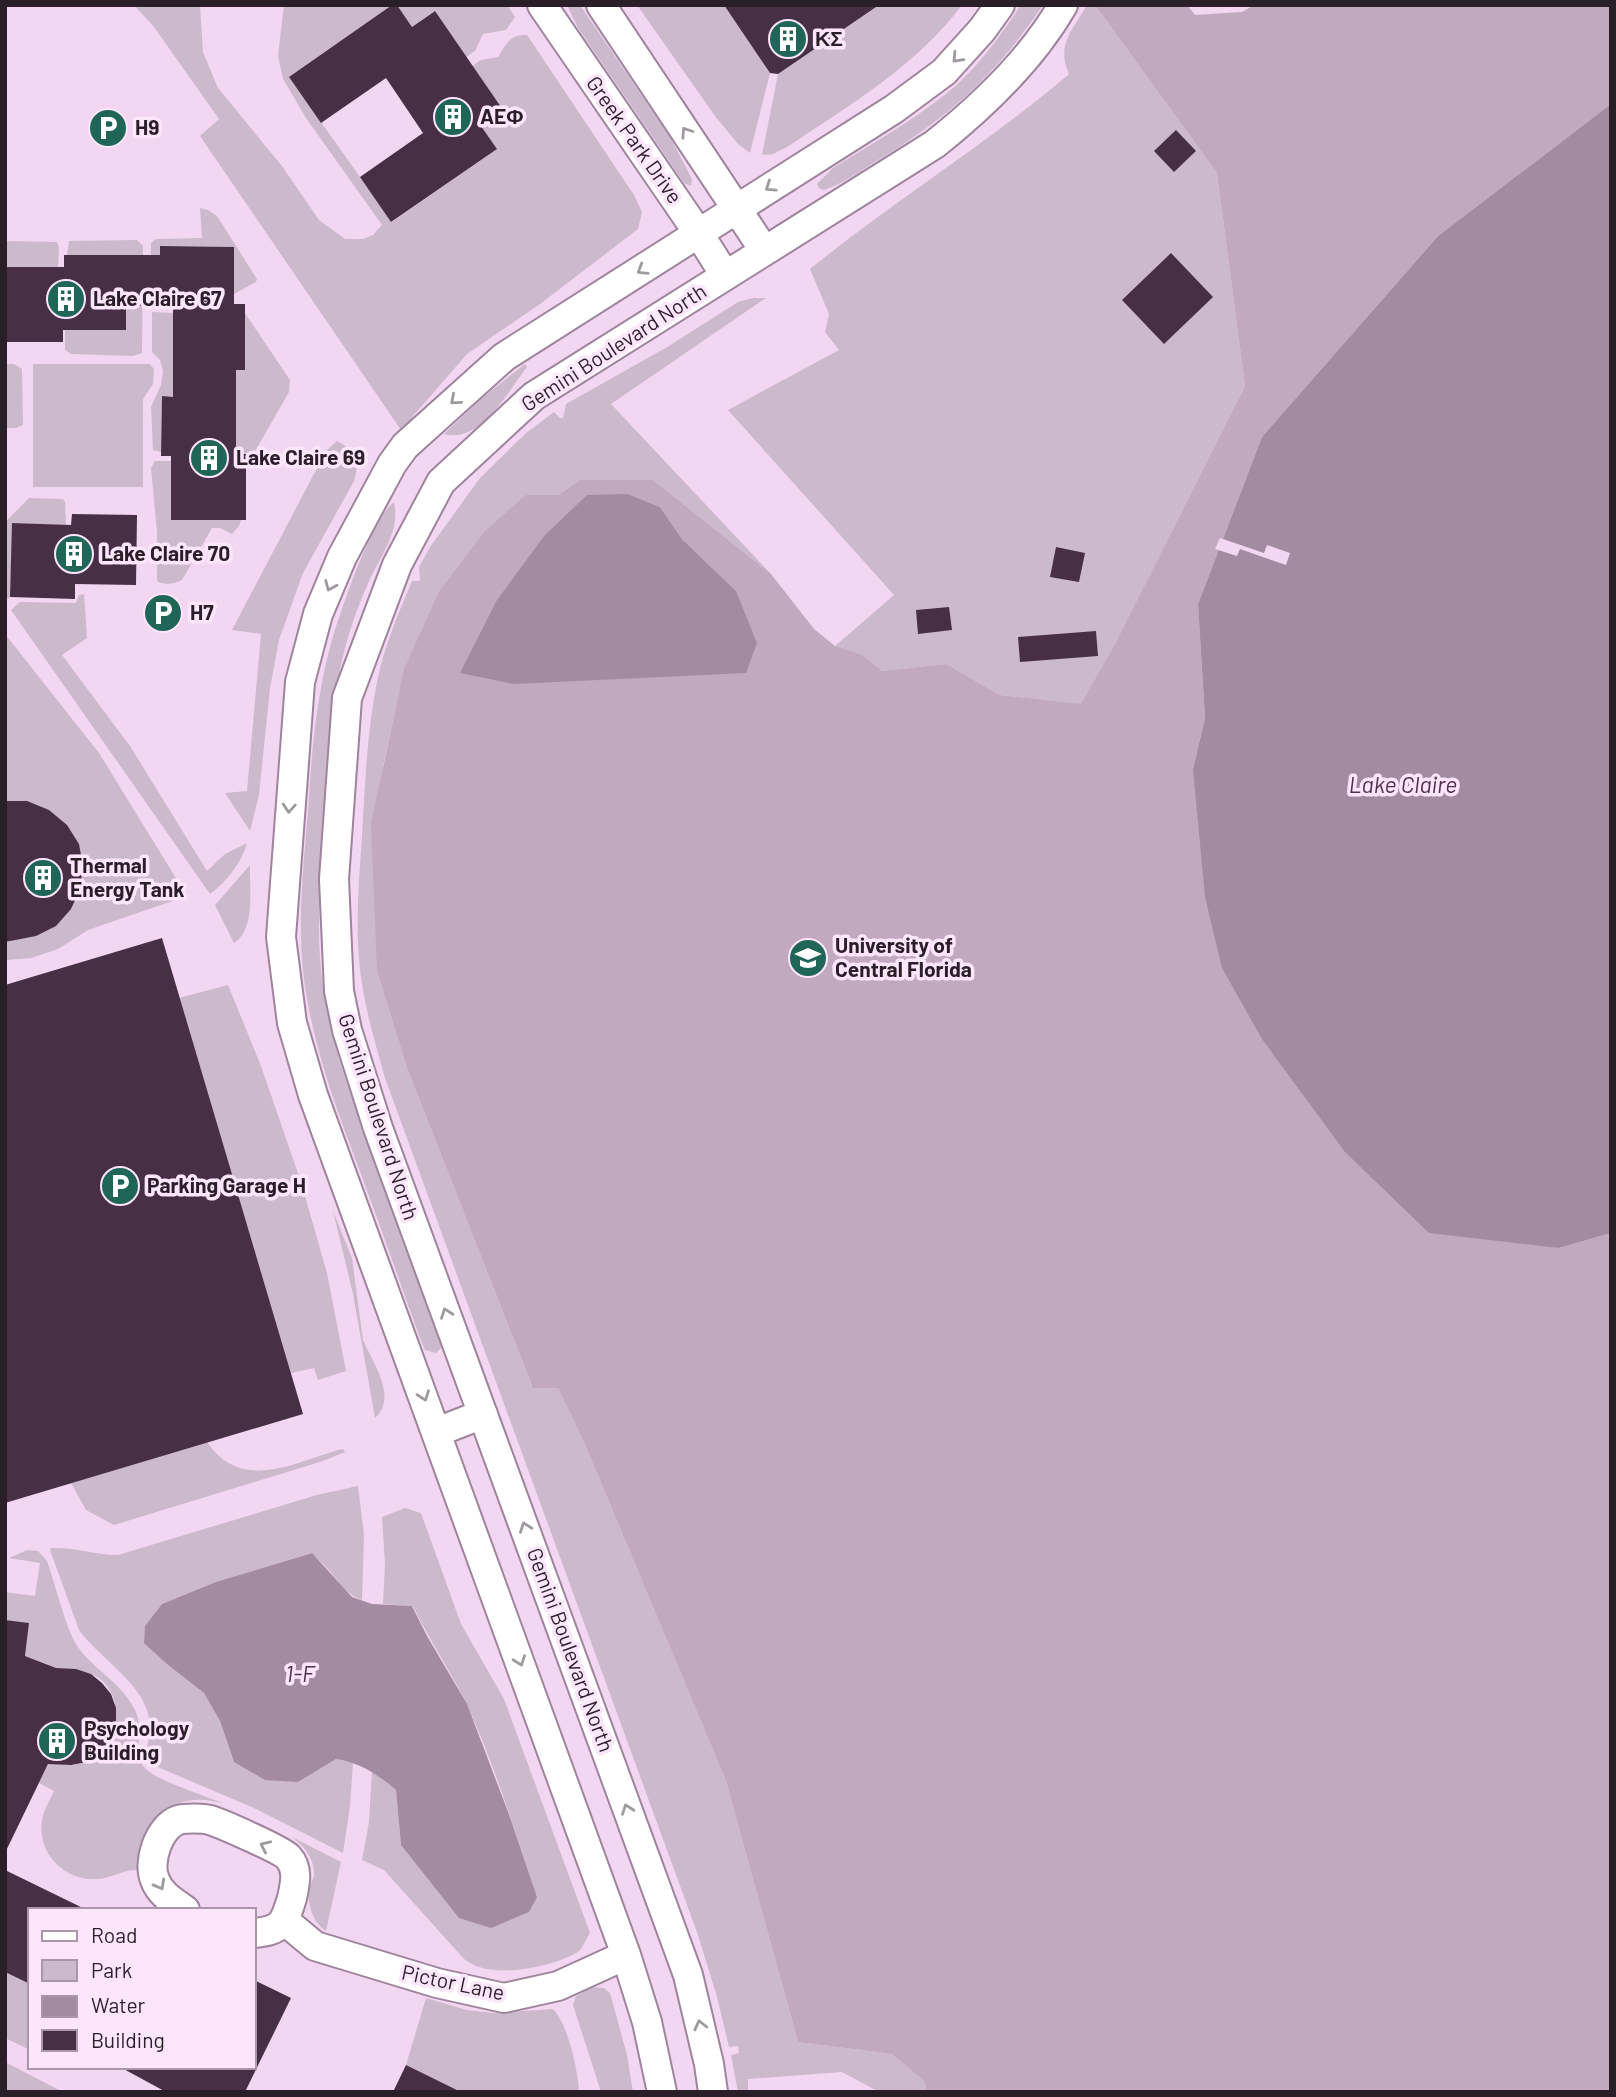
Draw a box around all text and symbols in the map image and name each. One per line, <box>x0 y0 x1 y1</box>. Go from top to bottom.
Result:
building icon: ΚΣ <box>767 18 809 60</box>
place label: ΚΣ <box>815 25 843 50</box>
one-way arrow <box>952 50 965 63</box>
street label: Greek Park Drive <box>582 71 688 208</box>
building icon: AEΦ <box>432 96 474 138</box>
place label: AEΦ <box>480 103 524 128</box>
parking icon: H9 <box>87 107 129 149</box>
place label: H9 <box>135 114 159 139</box>
one-way arrow <box>682 127 694 140</box>
one-way arrow <box>765 179 778 191</box>
one-way arrow <box>636 262 649 275</box>
building icon: Lake Claire 67 <box>45 278 87 320</box>
street label: Gemini Boulevard North <box>516 278 710 416</box>
place label: Lake Claire 67 <box>93 285 222 310</box>
one-way arrow <box>451 392 464 404</box>
building icon: Lake Claire 69 <box>188 437 230 479</box>
place label: Lake Claire 69 <box>236 444 365 469</box>
building icon: Lake Claire 70 <box>53 533 95 575</box>
place label: Lake Claire 70 <box>101 540 230 565</box>
one-way arrow <box>324 580 338 592</box>
parking icon: H7 <box>142 592 184 634</box>
place label: H7 <box>190 599 214 624</box>
water label: Lake Claire <box>1349 770 1457 798</box>
one-way arrow <box>282 803 297 814</box>
place label: Thermal Energy Tank <box>70 852 184 901</box>
building icon: Thermal Energy Tank <box>22 857 64 899</box>
place label: University of Central Florida <box>835 932 972 981</box>
school or university icon: University of Central Florida <box>787 937 829 979</box>
street label: Gemini Boulevard North <box>334 1010 425 1223</box>
parking icon: Parking Garage H <box>99 1165 141 1207</box>
place label: Parking Garage H <box>147 1172 306 1197</box>
one-way arrow <box>440 1307 454 1319</box>
one-way arrow <box>415 1390 429 1402</box>
one-way arrow <box>519 1521 533 1533</box>
street label: Gemini Boulevard North <box>523 1544 620 1755</box>
one-way arrow <box>512 1654 526 1666</box>
water label: 1-F <box>285 1659 316 1687</box>
place label: Psychology Building <box>84 1715 190 1764</box>
building icon: Psychology Building <box>36 1720 78 1762</box>
one-way arrow <box>622 1804 636 1816</box>
one-way arrow <box>260 1840 272 1854</box>
one-way arrow <box>151 1877 165 1890</box>
legend <box>28 1908 256 2069</box>
text: Road <box>91 1922 137 1947</box>
text: Park <box>91 1957 132 1982</box>
street label: Pictor Lane <box>400 1958 507 2005</box>
text: Water <box>91 1992 146 2017</box>
one-way arrow <box>694 2019 708 2031</box>
text: Building <box>91 2027 165 2052</box>

